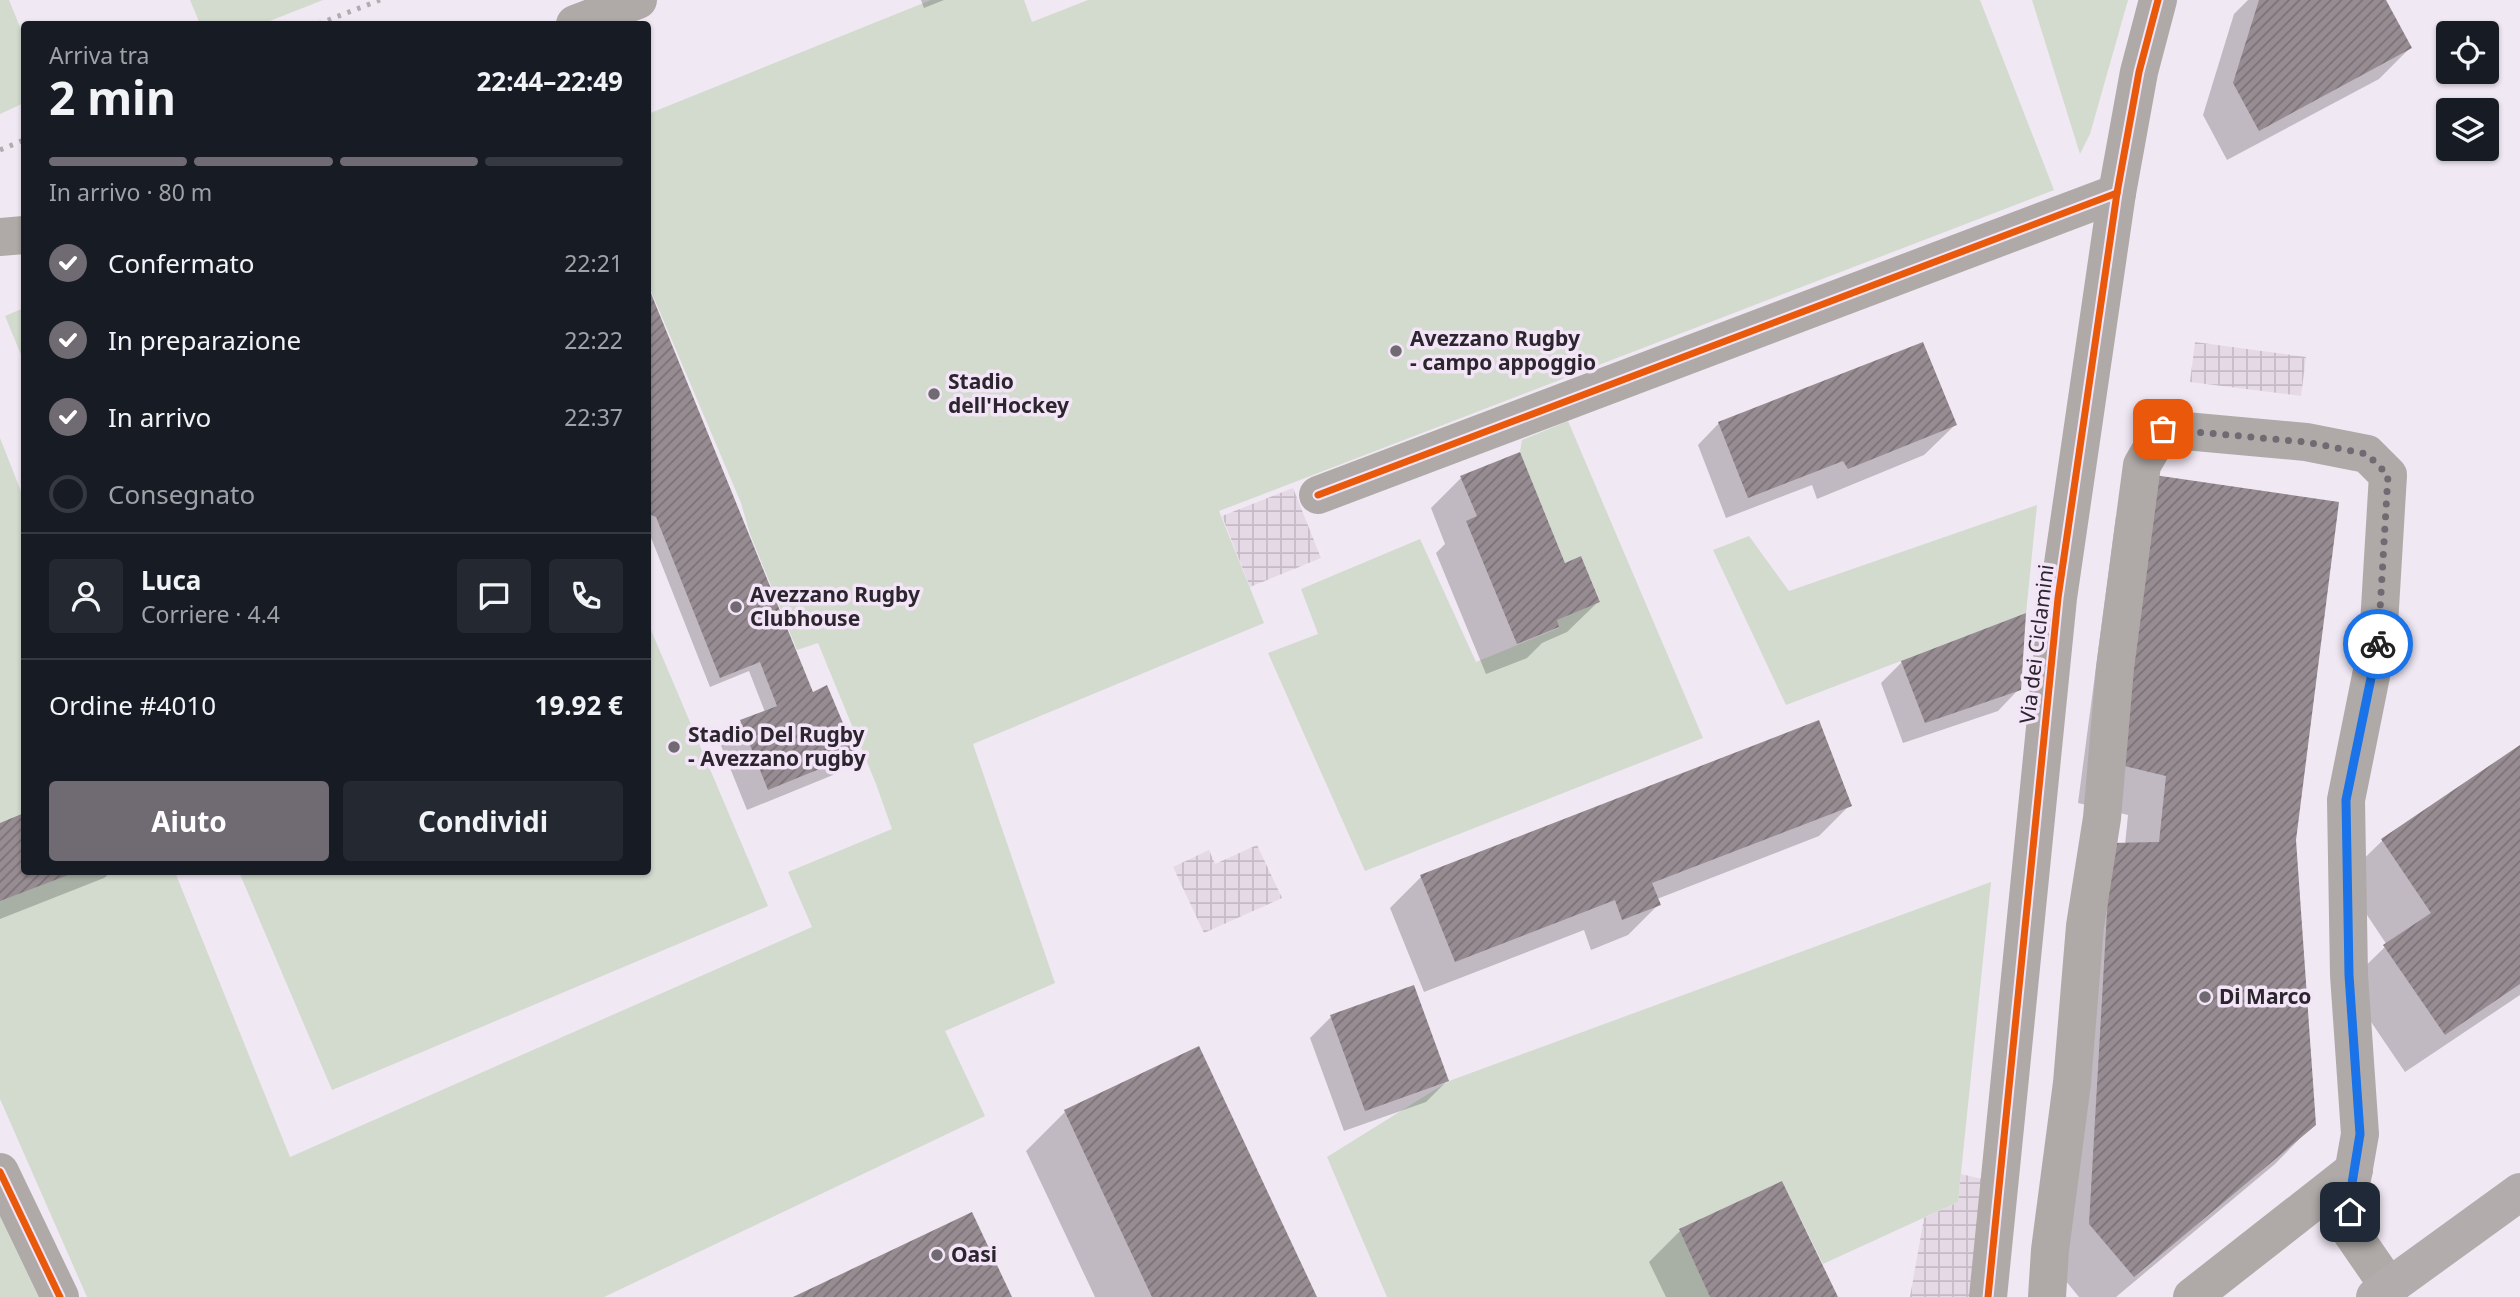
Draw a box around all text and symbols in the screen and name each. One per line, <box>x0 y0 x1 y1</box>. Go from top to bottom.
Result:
map controls <box>2436 21 2499 161</box>
button: locate <box>2436 21 2499 84</box>
text: Arriva tra <box>49 39 149 71</box>
text: 22:44–22:49 <box>476 63 623 99</box>
text: 2 min <box>49 66 176 128</box>
button: layers <box>2436 98 2499 161</box>
text: In arrivo · 80 m <box>49 176 212 208</box>
icon: check <box>49 244 87 282</box>
text: Confermato <box>108 245 255 281</box>
text: 22:21 <box>564 247 623 279</box>
icon: check <box>49 321 87 359</box>
text: In preparazione <box>108 322 301 358</box>
text: 22:22 <box>564 324 623 356</box>
place label: Avezzano Rugby - campo appoggio <box>1410 324 1596 376</box>
marker: Avezzano Rugby - campo appoggio <box>1388 343 1404 359</box>
place label: Stadio dell'Hockey <box>948 367 1069 419</box>
marker: Stadio dell'Hockey <box>926 386 942 402</box>
icon: check <box>49 398 87 436</box>
text: In arrivo <box>108 399 211 435</box>
pin <box>2133 399 2193 459</box>
text: 22:37 <box>564 401 623 433</box>
icon: bag <box>2144 410 2182 448</box>
text: Consegnato <box>108 476 255 512</box>
button: person <box>49 559 123 633</box>
button: chat <box>457 559 531 633</box>
button: phone <box>549 559 623 633</box>
text: Luca <box>141 562 201 598</box>
street label: Via dei Ciclamini <box>2012 563 2060 725</box>
place label: Avezzano Rugby Clubhouse <box>750 580 920 632</box>
text: Corriere · 4.4 <box>141 598 280 630</box>
marker: Avezzano Rugby Clubhouse <box>728 599 744 615</box>
courier <box>2343 609 2413 679</box>
icon: bike <box>2359 625 2397 663</box>
text: Ordine #4010 <box>49 687 216 723</box>
text: 19.92 € <box>535 687 623 723</box>
place label: Stadio Del Rugby - Avezzano rugby <box>688 720 866 772</box>
marker: Stadio Del Rugby - Avezzano rugby <box>666 739 682 755</box>
button: Aiuto <box>49 781 329 861</box>
button: Condividi <box>343 781 623 861</box>
place label: Di Marco <box>2219 982 2311 1010</box>
marker: Di Marco <box>2197 989 2213 1005</box>
pin <box>2320 1182 2380 1242</box>
icon: home <box>2331 1193 2369 1231</box>
place label: Oasi <box>951 1240 997 1268</box>
marker: Oasi <box>929 1247 945 1263</box>

